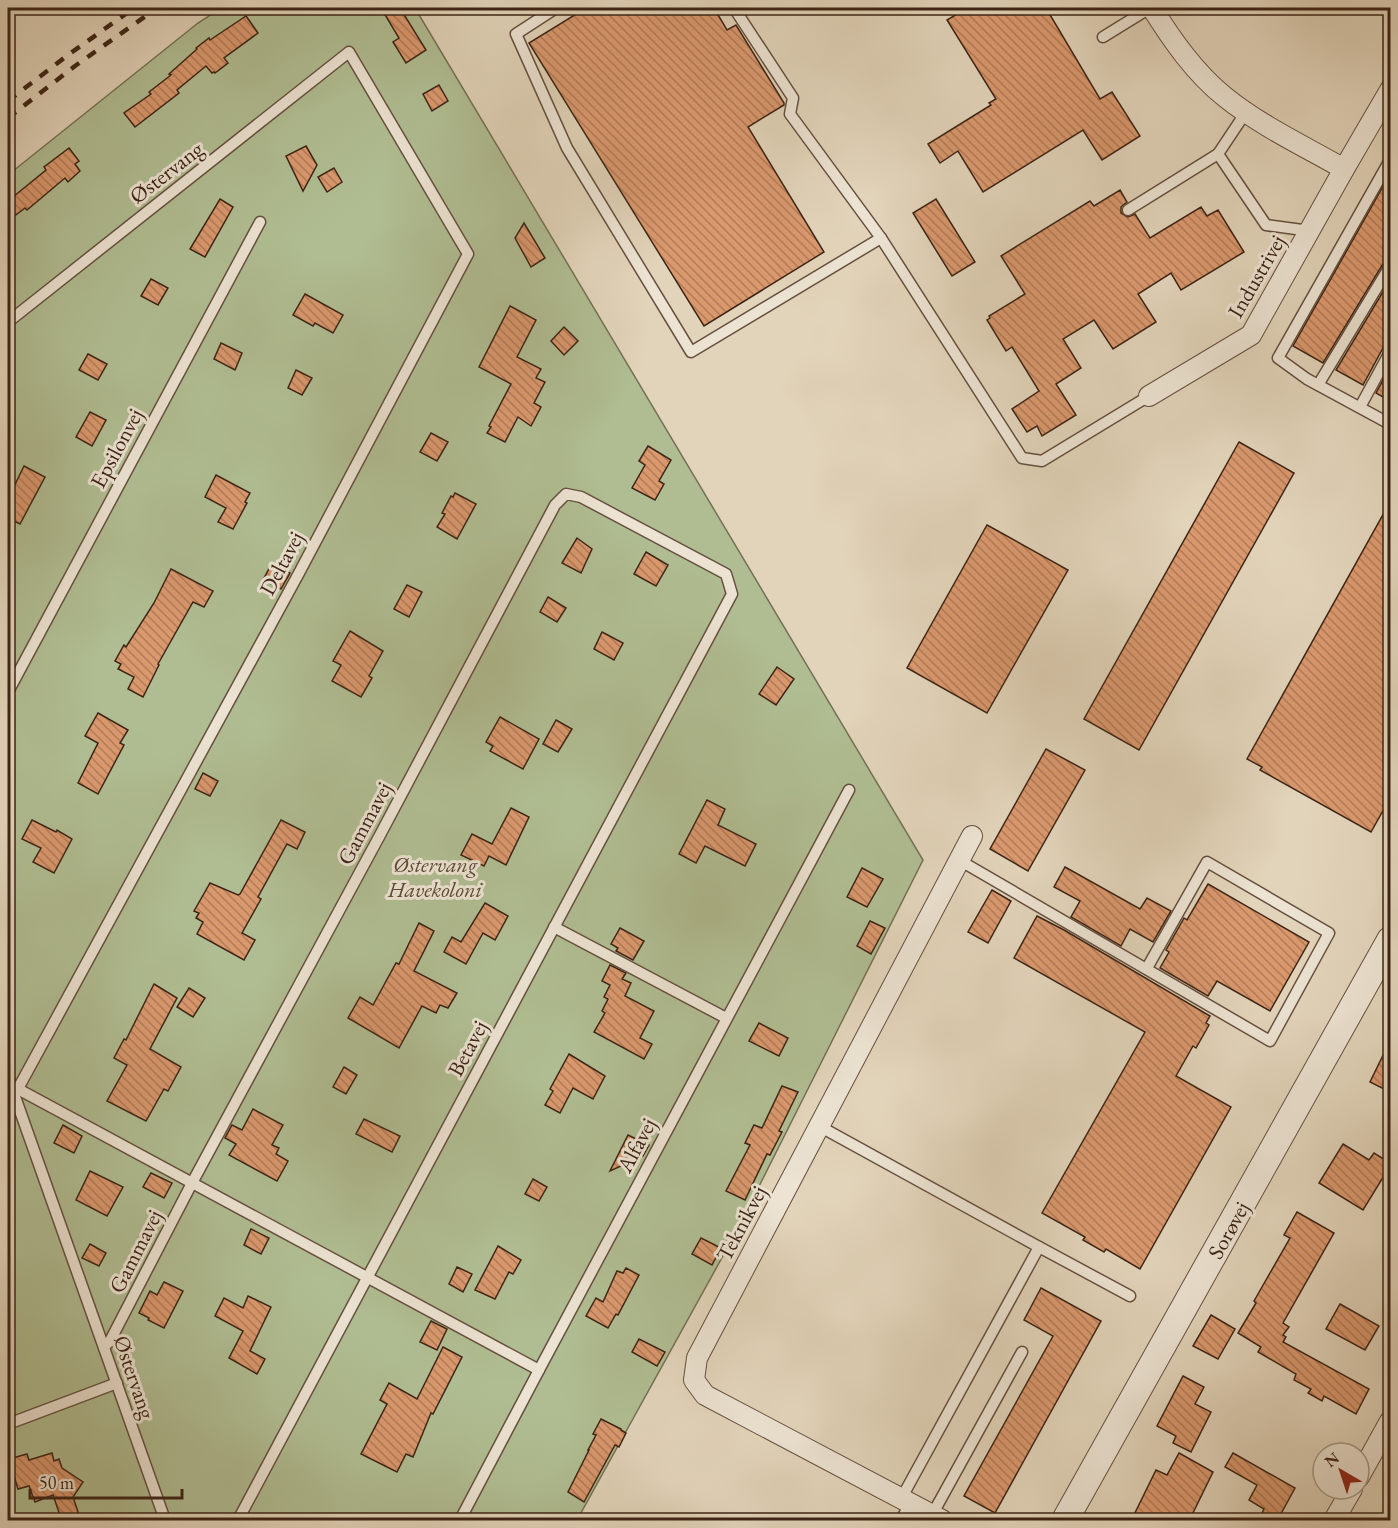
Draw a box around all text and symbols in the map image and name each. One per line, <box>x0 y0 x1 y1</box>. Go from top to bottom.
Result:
street label: Østervang <box>123 134 210 210</box>
street label: Industrivej <box>1221 230 1292 323</box>
street label: Epsilonvej <box>83 403 149 493</box>
street label: Deltavej <box>253 526 310 600</box>
street label: Gammavej <box>331 777 398 870</box>
park label: Østervang Havekoloni <box>387 850 483 904</box>
street label: Betavej <box>441 1015 494 1081</box>
street label: Alfavej <box>610 1113 663 1179</box>
street label: Teknikvej <box>710 1181 773 1266</box>
street label: Sorøvej <box>1201 1196 1256 1264</box>
street label: Gammavej <box>102 1205 169 1298</box>
street label: Østervang <box>107 1332 162 1423</box>
north arrow <box>1311 1441 1371 1501</box>
text: N <box>1320 1447 1344 1472</box>
scale bar <box>30 1462 182 1500</box>
text: 50 m <box>39 1471 74 1494</box>

